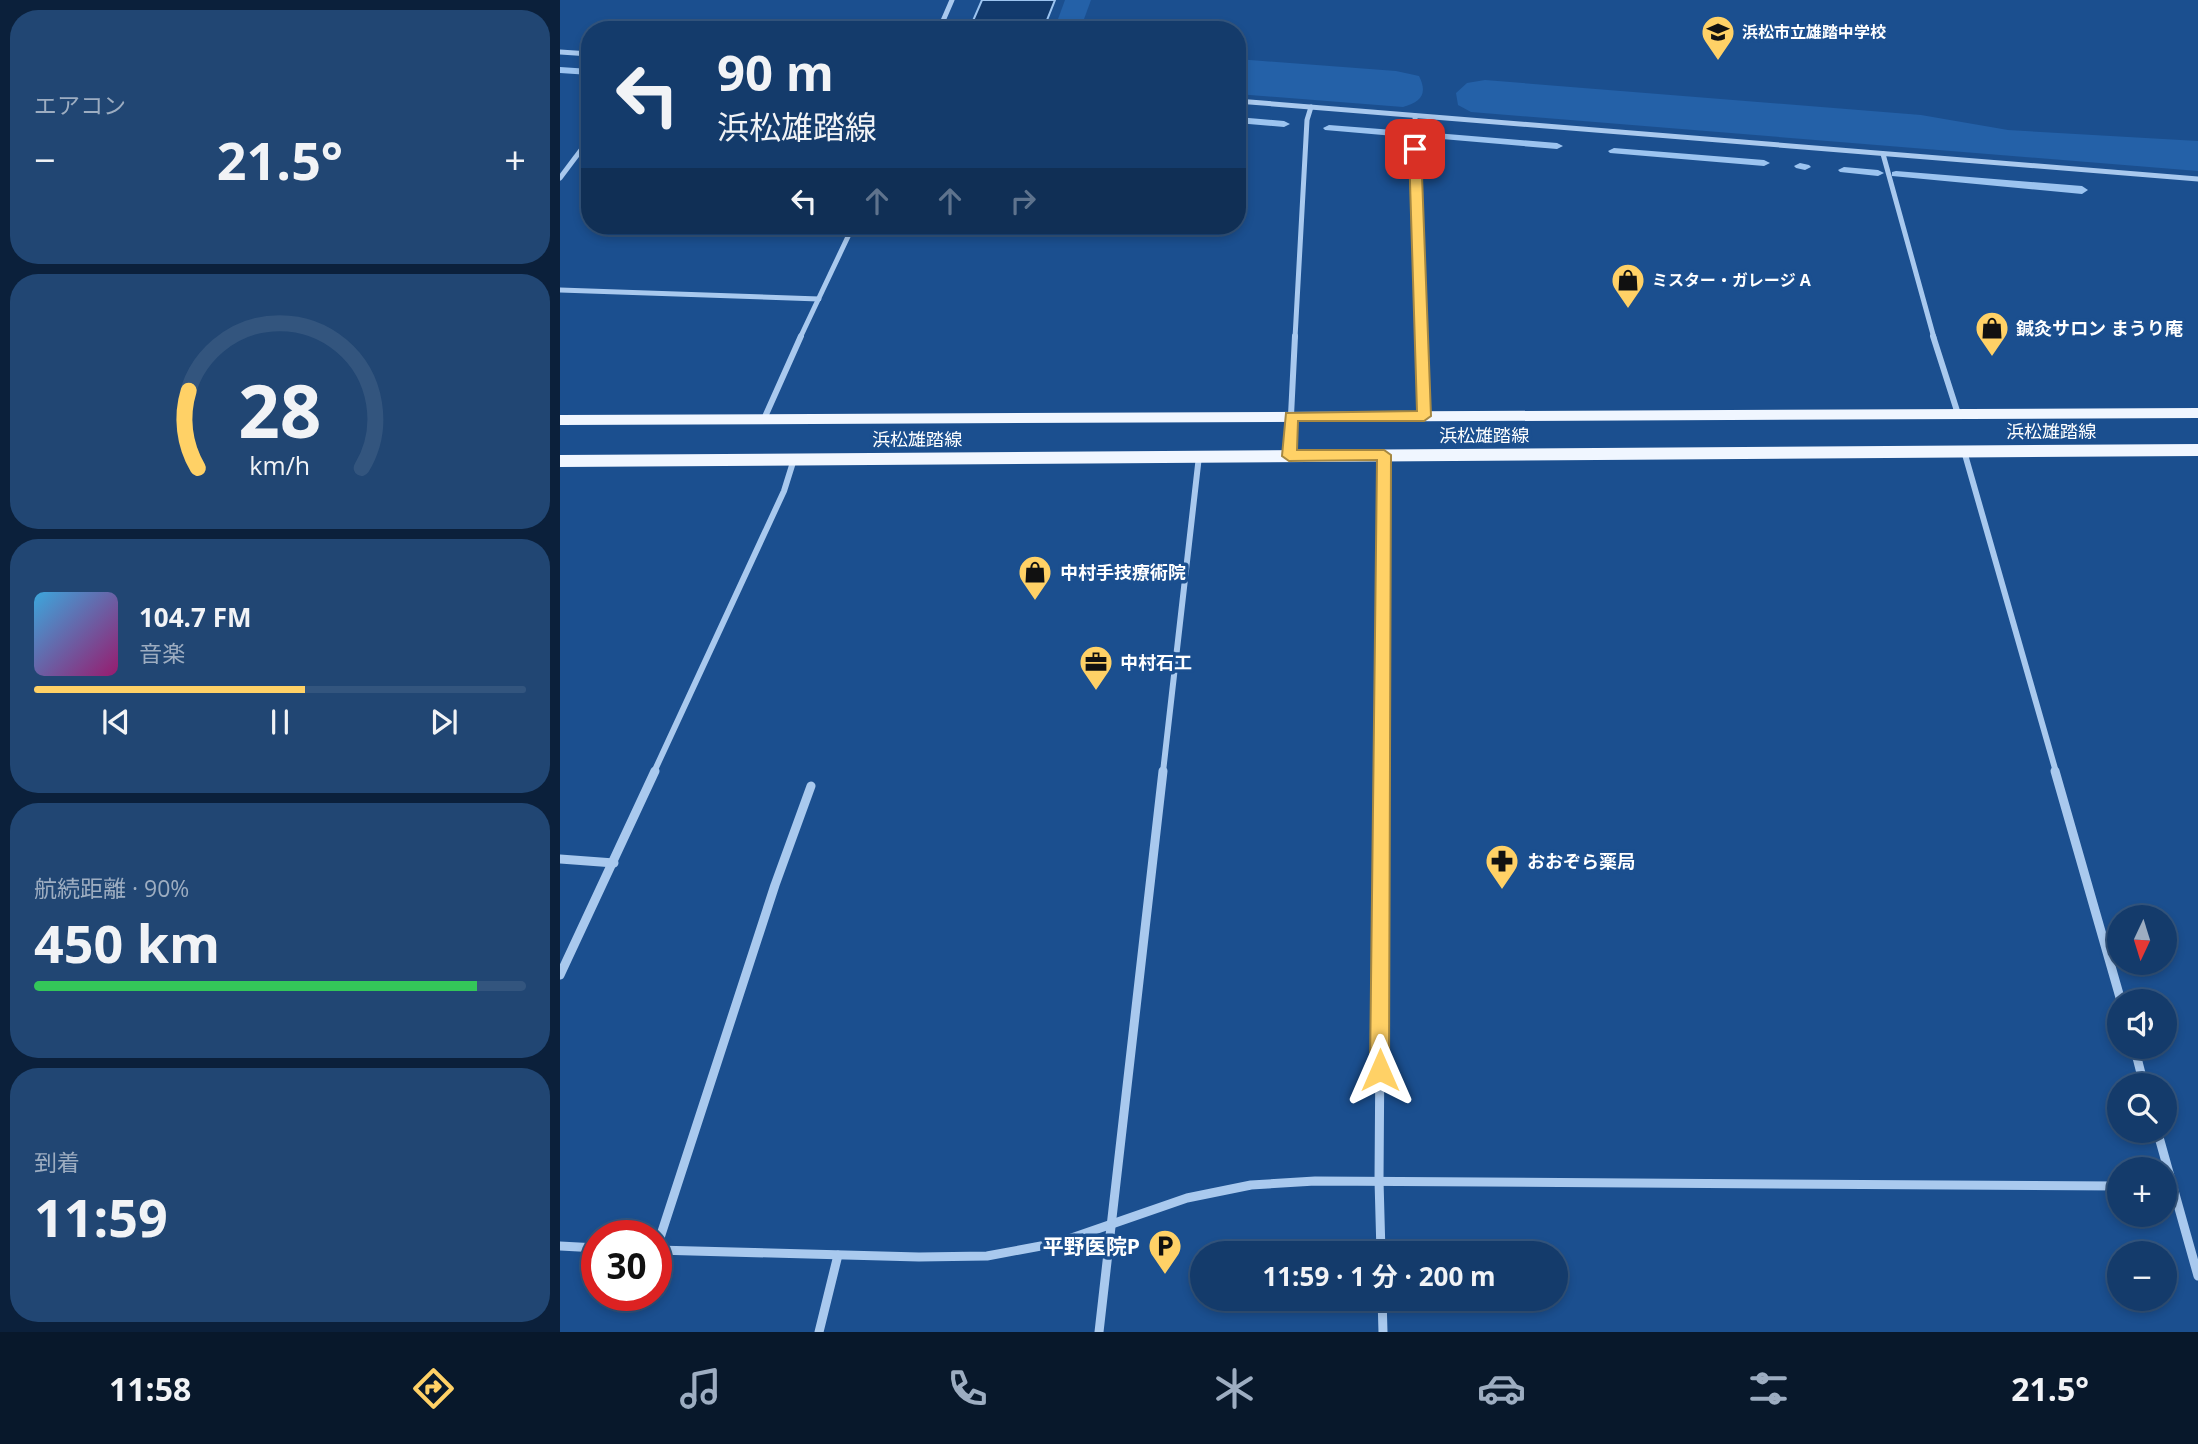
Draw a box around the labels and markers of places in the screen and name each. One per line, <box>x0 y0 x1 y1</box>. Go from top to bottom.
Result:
school or university icon: 浜松市立雄踏中学校 <box>1699 13 1737 62</box>
place label: 浜松市立雄踏中学校 <box>1742 21 1886 43</box>
pin <box>1385 119 1445 179</box>
shop icon: ミスター・ガレージ A <box>1609 261 1647 310</box>
place label: ミスター・ガレージ A <box>1652 269 1812 291</box>
shop icon: 鍼灸サロン まうり庵 <box>1973 309 2011 358</box>
place label: 鍼灸サロン まうり庵 <box>2016 316 2183 340</box>
shop icon: 中村手技療術院 <box>1016 553 1054 602</box>
place label: 中村手技療術院 <box>1060 560 1186 584</box>
office icon: 中村石工 <box>1077 643 1115 692</box>
place label: 中村石工 <box>1120 650 1192 674</box>
pharmacy icon: おおぞら薬局 <box>1483 842 1521 891</box>
place label: おおぞら薬局 <box>1527 849 1635 873</box>
parking icon: 平野医院P <box>1146 1227 1184 1276</box>
place label: 平野医院P <box>1043 1232 1140 1260</box>

